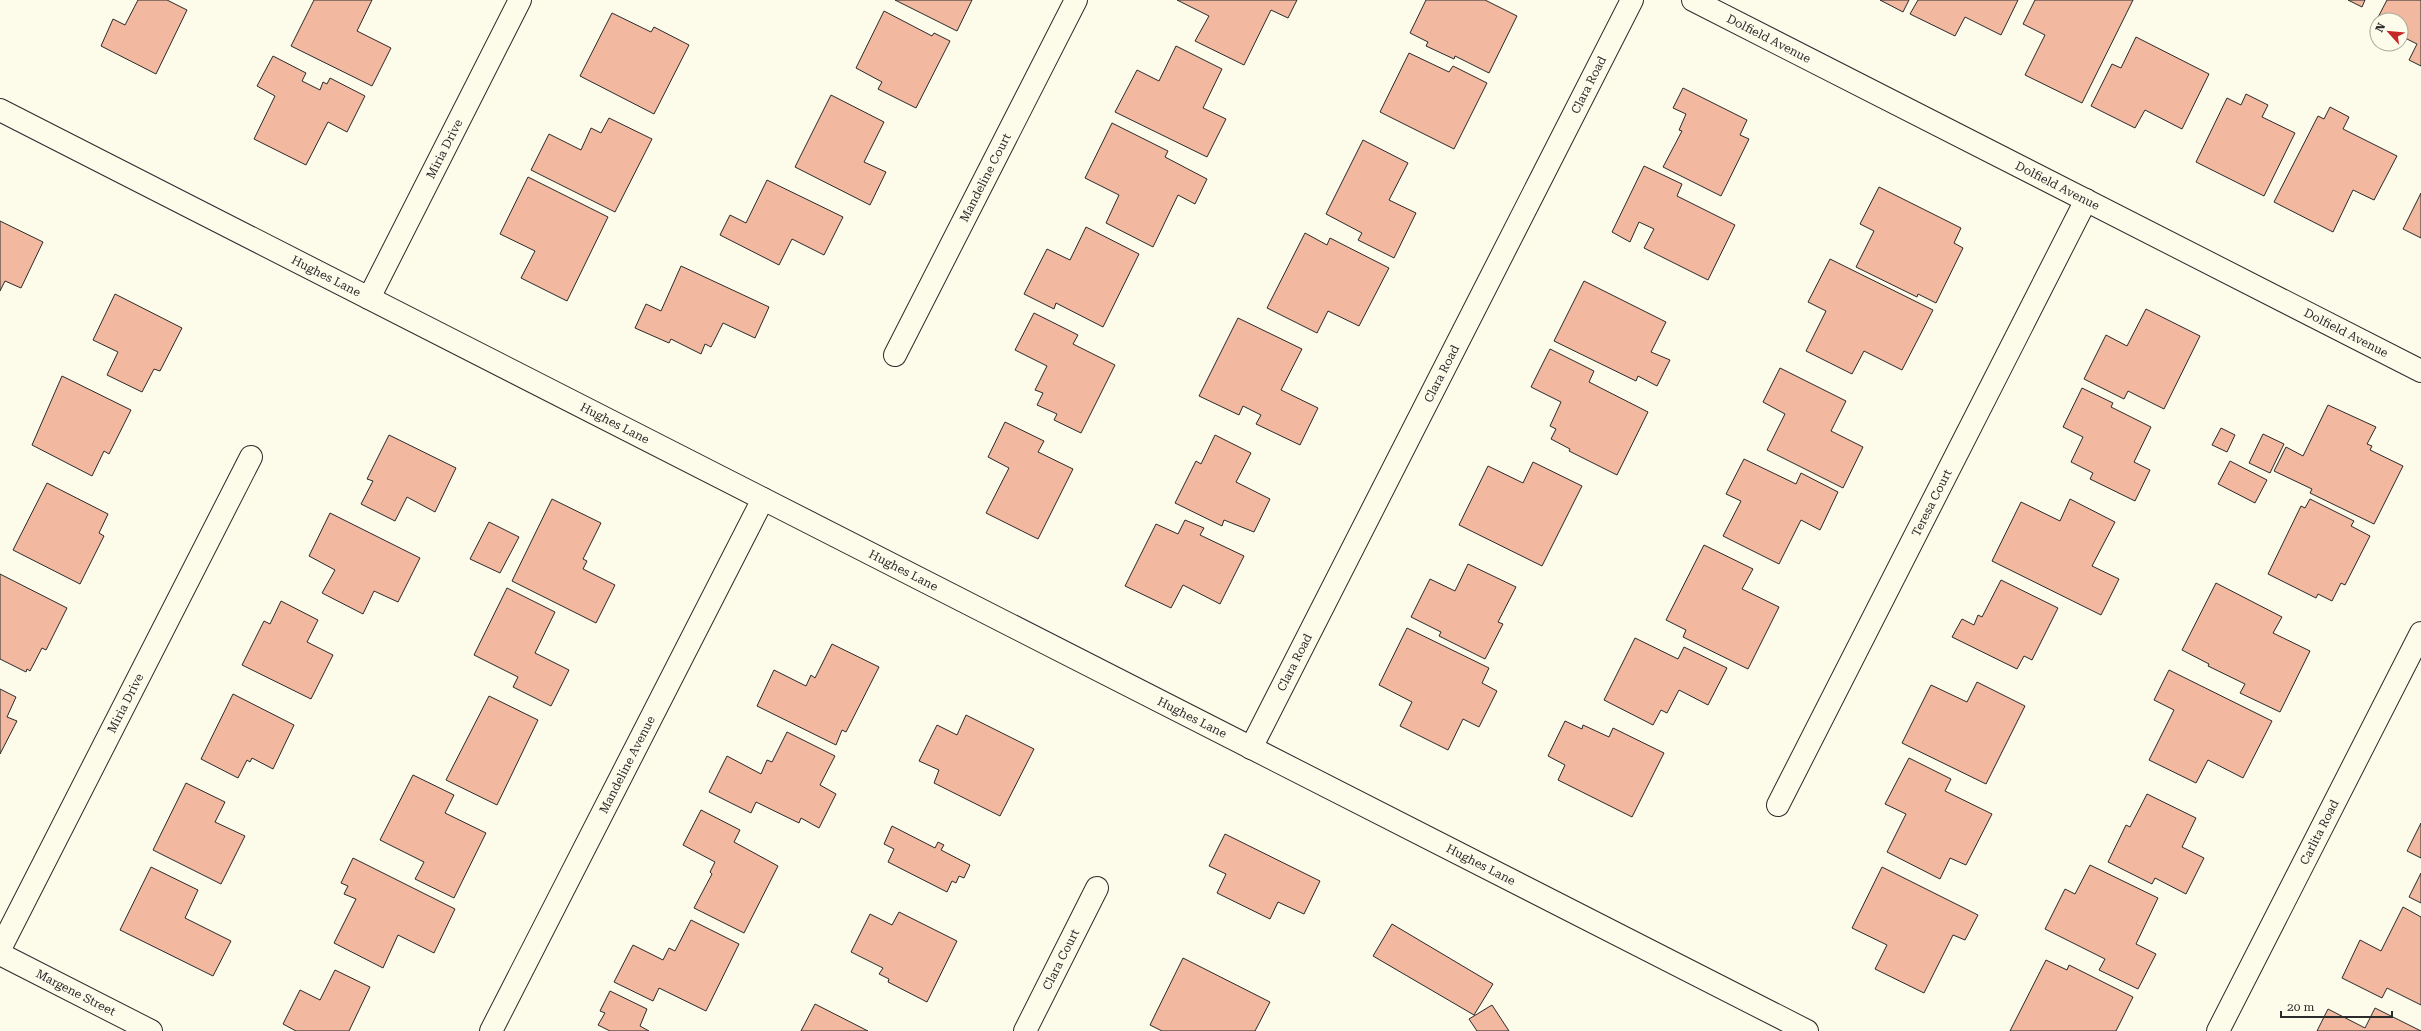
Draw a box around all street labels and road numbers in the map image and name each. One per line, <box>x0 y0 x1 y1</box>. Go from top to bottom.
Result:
street label: Dolfield Avenue <box>1724 11 1814 66</box>
street label: Clara Road <box>1568 54 1609 116</box>
street label: Miria Drive <box>424 117 466 181</box>
street label: Mandeline Court <box>957 130 1014 224</box>
street label: Dolfield Avenue <box>2013 158 2102 213</box>
street label: Hughes Lane <box>289 253 363 300</box>
street label: Dolfield Avenue <box>2302 306 2391 360</box>
street label: Clara Road <box>1421 342 1462 405</box>
street label: Hughes Lane <box>578 400 652 447</box>
street label: Teresa Court <box>1909 466 1955 539</box>
street label: Hughes Lane <box>866 547 941 594</box>
street label: Clara Road <box>1274 631 1315 694</box>
street label: Miria Drive <box>104 671 147 735</box>
street label: Hughes Lane <box>1155 694 1229 741</box>
street label: Mandeline Avenue <box>596 713 658 816</box>
street label: Carlita Road <box>2297 797 2342 867</box>
street label: Hughes Lane <box>1444 841 1518 888</box>
street label: Clara Court <box>1040 926 1082 992</box>
street label: Margene Street <box>34 966 118 1019</box>

